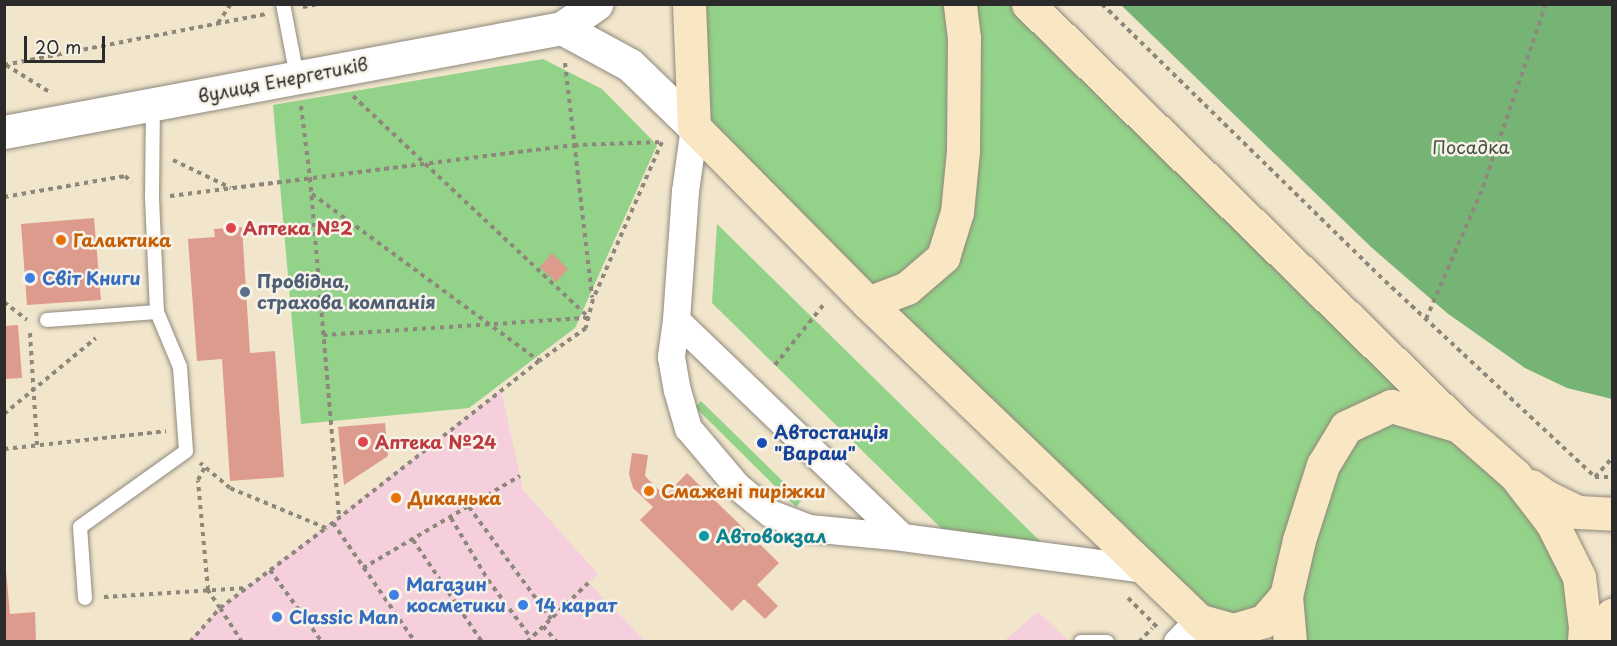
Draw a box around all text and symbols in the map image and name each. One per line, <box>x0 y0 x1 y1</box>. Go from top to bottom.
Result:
scale bar <box>27 24 108 62</box>
text: 20 m <box>35 33 81 60</box>
street label: вулиця Енергетиків <box>196 53 370 107</box>
park label: Посадка <box>1432 136 1510 158</box>
place label: Аптека №2 <box>243 217 352 239</box>
marker: Аптека №2 <box>224 221 238 235</box>
place label: Галактика <box>73 229 171 251</box>
marker: Галактика <box>54 233 68 247</box>
place label: Світ Книги <box>42 267 141 289</box>
marker: Світ Книги <box>23 271 37 285</box>
place label: Провідна, страхова компанія <box>257 271 436 314</box>
marker: Провідна, страхова компанія <box>238 285 252 299</box>
place label: Автостанція "Вараш" <box>774 422 889 464</box>
place label: Аптека №24 <box>375 431 496 453</box>
marker: Аптека №24 <box>356 435 370 449</box>
marker: Автостанція "Вараш" <box>755 436 769 450</box>
place label: Смажені пиріжки <box>661 480 826 502</box>
marker: Смажені пиріжки <box>642 484 656 498</box>
place label: Диканька <box>408 487 502 509</box>
marker: Диканька <box>389 491 403 505</box>
place label: Автовокзал <box>716 525 826 547</box>
marker: Автовокзал <box>697 529 711 543</box>
place label: Магазин косметики <box>406 574 506 616</box>
marker: Магазин косметики <box>387 588 401 602</box>
place label: 14 карат <box>535 594 618 616</box>
marker: 14 карат <box>516 598 530 612</box>
place label: Classic Man <box>289 606 398 628</box>
marker: Classic Man <box>270 610 284 624</box>

